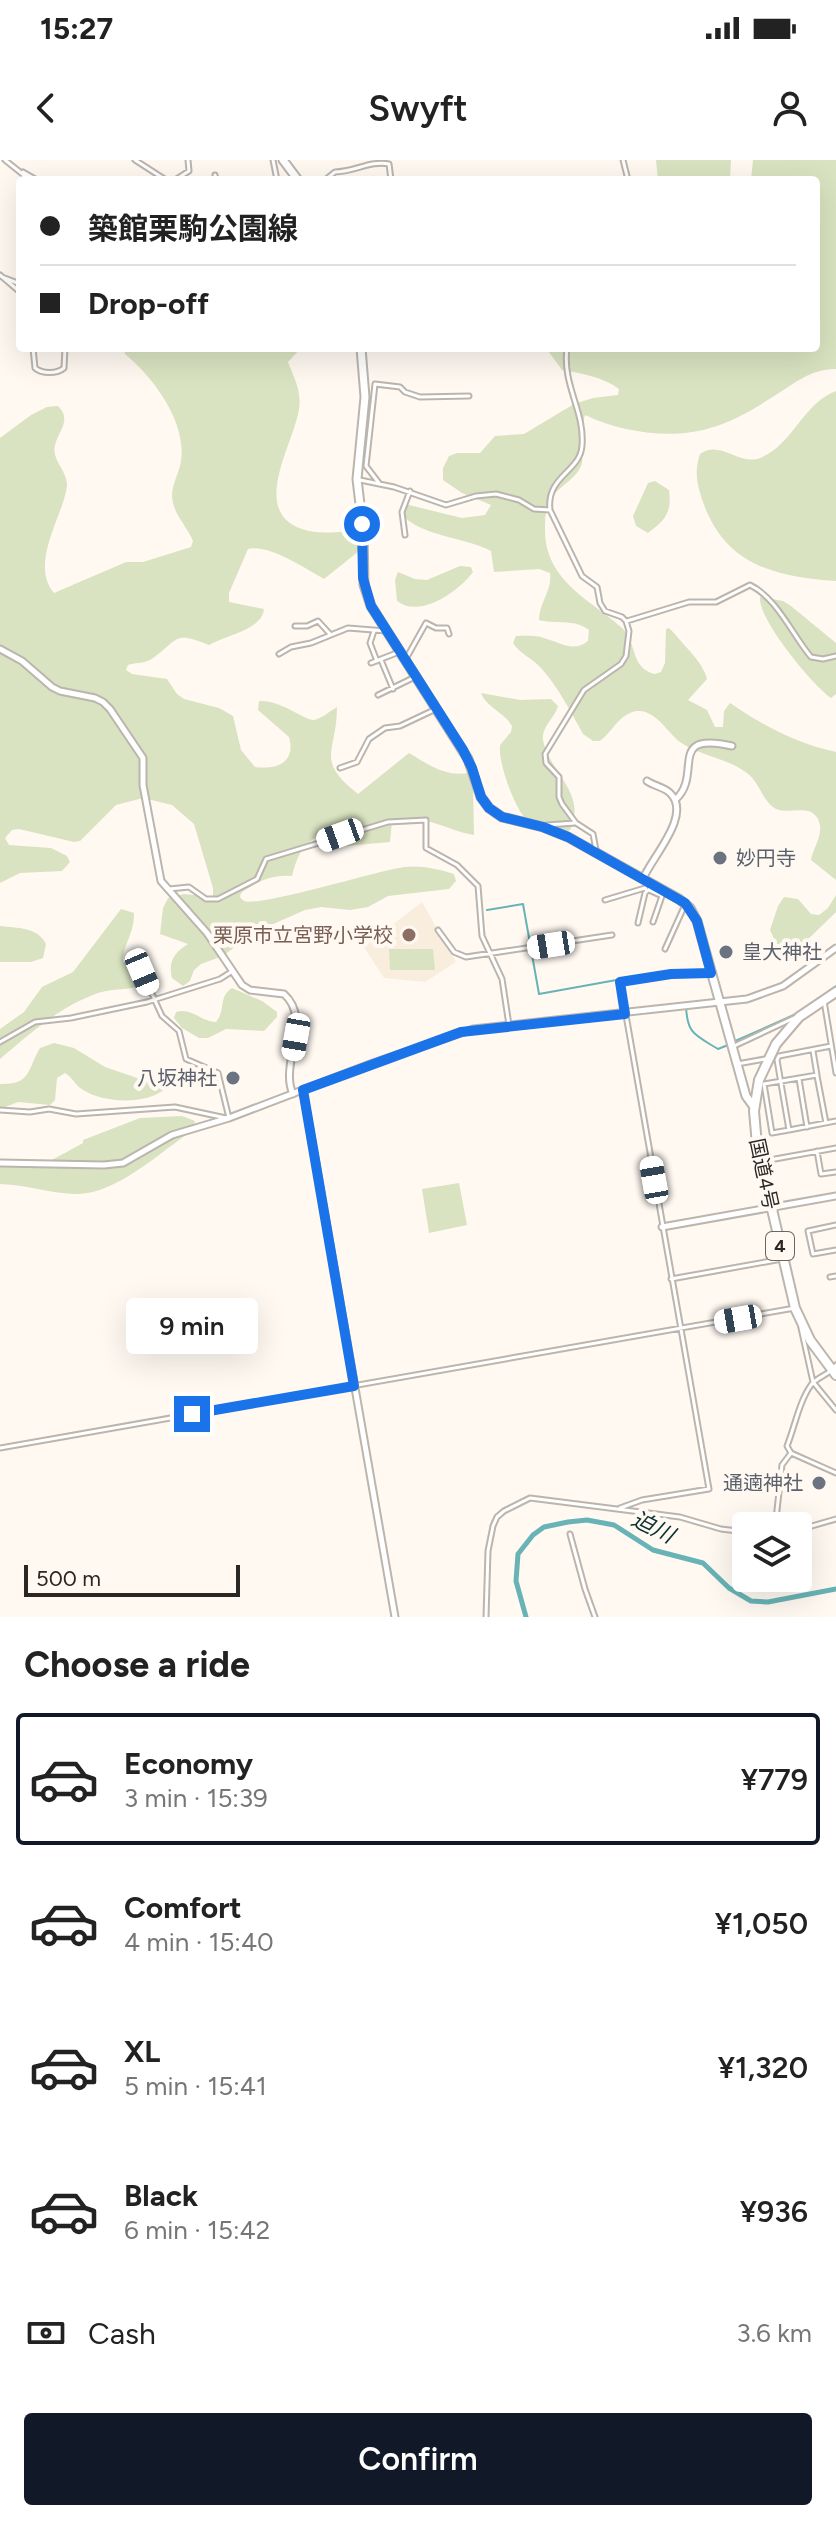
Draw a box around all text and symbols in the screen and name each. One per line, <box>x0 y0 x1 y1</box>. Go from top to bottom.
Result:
text: 15:27 <box>40 10 113 47</box>
icon: back <box>24 86 68 130</box>
icon: person <box>768 86 812 130</box>
text: Swyft <box>368 87 468 130</box>
text: 築館栗駒公園線 <box>88 210 298 247</box>
text: Drop-off <box>88 285 209 322</box>
route start <box>344 506 380 542</box>
car <box>313 816 367 854</box>
place label: 妙円寺 <box>736 846 796 870</box>
marker: 妙円寺 <box>711 849 729 867</box>
place label: 栗原市立宮野小学校 <box>213 923 393 947</box>
marker: 栗原市立宮野小学校 <box>400 926 418 944</box>
car <box>525 929 577 961</box>
place label: 皇大神社 <box>742 940 822 964</box>
marker: 皇大神社 <box>717 943 735 961</box>
car <box>122 945 162 999</box>
car <box>280 1011 312 1063</box>
place label: 八坂神社 <box>137 1066 217 1090</box>
marker: 八坂神社 <box>224 1069 242 1087</box>
street label: 国道4号 <box>745 1136 783 1212</box>
car <box>638 1154 670 1206</box>
road number: 4 <box>766 1232 794 1260</box>
callout: 9 min <box>126 1298 258 1354</box>
car <box>712 1303 764 1335</box>
text: 9 min <box>160 1310 224 1342</box>
route end <box>174 1396 210 1432</box>
place label: 通遖神社 <box>723 1471 803 1495</box>
marker: 通遖神社 <box>810 1474 828 1492</box>
water label: 迫川 <box>627 1505 680 1550</box>
map controls <box>732 1512 812 1592</box>
button: layers <box>732 1512 812 1592</box>
scale bar <box>24 1561 240 1597</box>
text: 500 m <box>36 1565 101 1592</box>
text: Choose a ride <box>24 1643 250 1686</box>
icon: car <box>28 1743 100 1815</box>
text: Economy <box>124 1745 253 1782</box>
text: ¥779 <box>741 1761 808 1798</box>
text: 3 min · 15:39 <box>124 1782 268 1814</box>
icon: car <box>28 1887 100 1959</box>
text: Comfort <box>124 1889 242 1926</box>
text: ¥1,050 <box>715 1905 808 1942</box>
text: 4 min · 15:40 <box>124 1926 274 1958</box>
icon: car <box>28 2031 100 2103</box>
text: XL <box>124 2033 160 2070</box>
text: ¥1,320 <box>718 2049 808 2086</box>
text: 5 min · 15:41 <box>124 2070 267 2102</box>
icon: car <box>28 2175 100 2247</box>
text: Black <box>124 2177 198 2214</box>
text: ¥936 <box>740 2193 808 2230</box>
text: 6 min · 15:42 <box>124 2214 270 2246</box>
icon: cash <box>24 2311 68 2355</box>
text: Cash <box>88 2315 156 2352</box>
text: 3.6 km <box>737 2317 812 2349</box>
button: Confirm <box>24 2413 812 2505</box>

